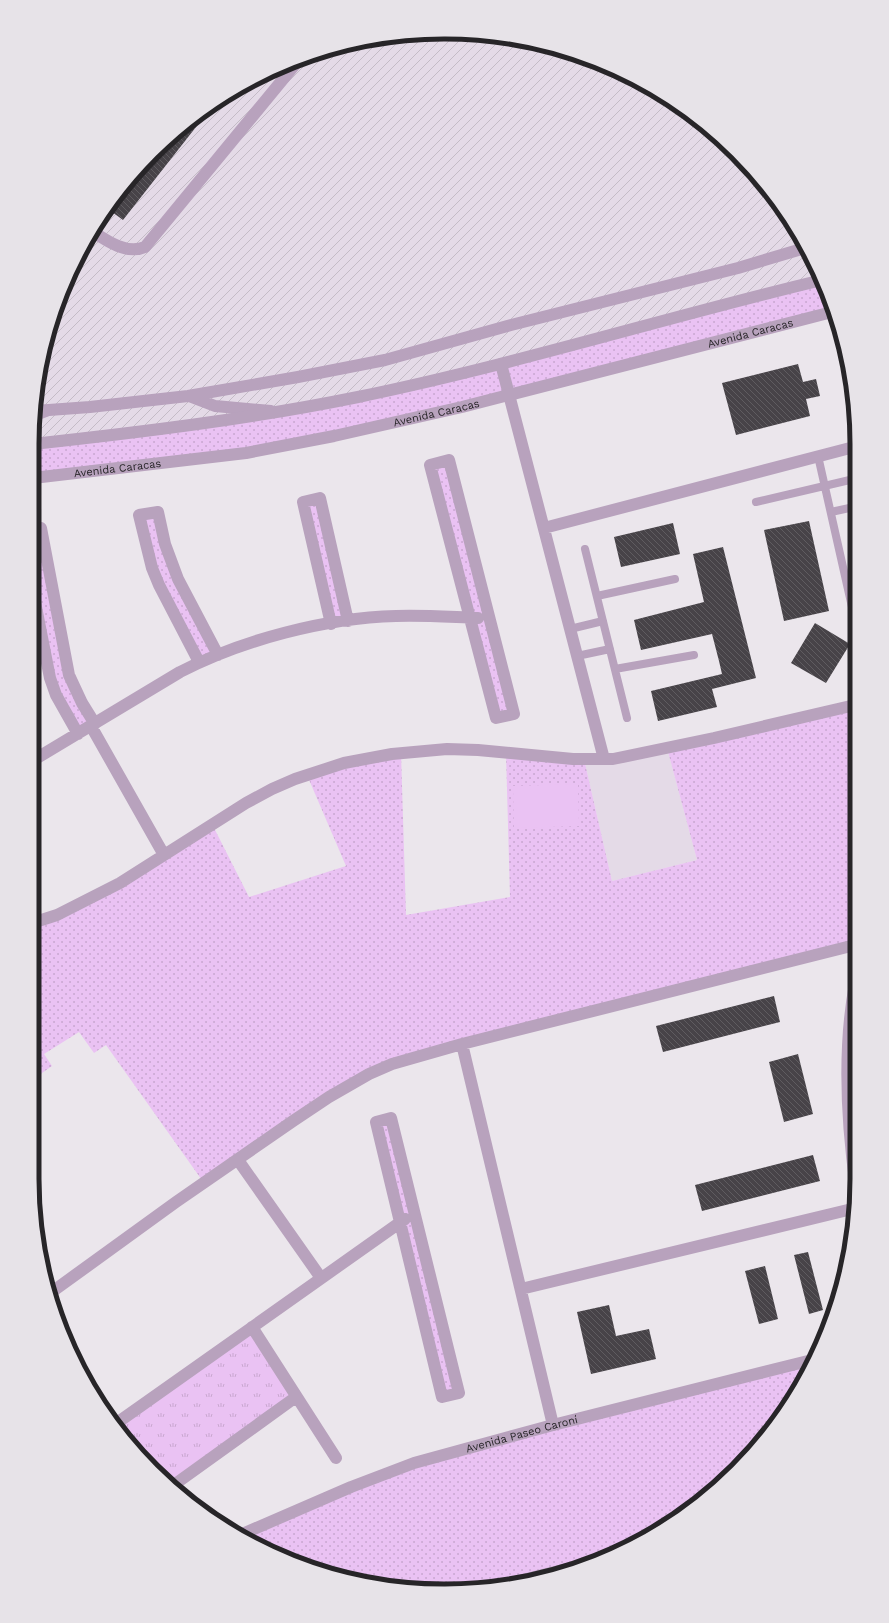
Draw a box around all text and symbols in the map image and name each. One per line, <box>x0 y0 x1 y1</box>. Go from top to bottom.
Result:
street label: Avenida Caracas <box>706 316 795 351</box>
street label: Avenida Caracas <box>392 397 481 429</box>
street label: Avenida Caracas <box>73 457 162 480</box>
street label: Avenida Paseo Caroní <box>464 1413 579 1456</box>

